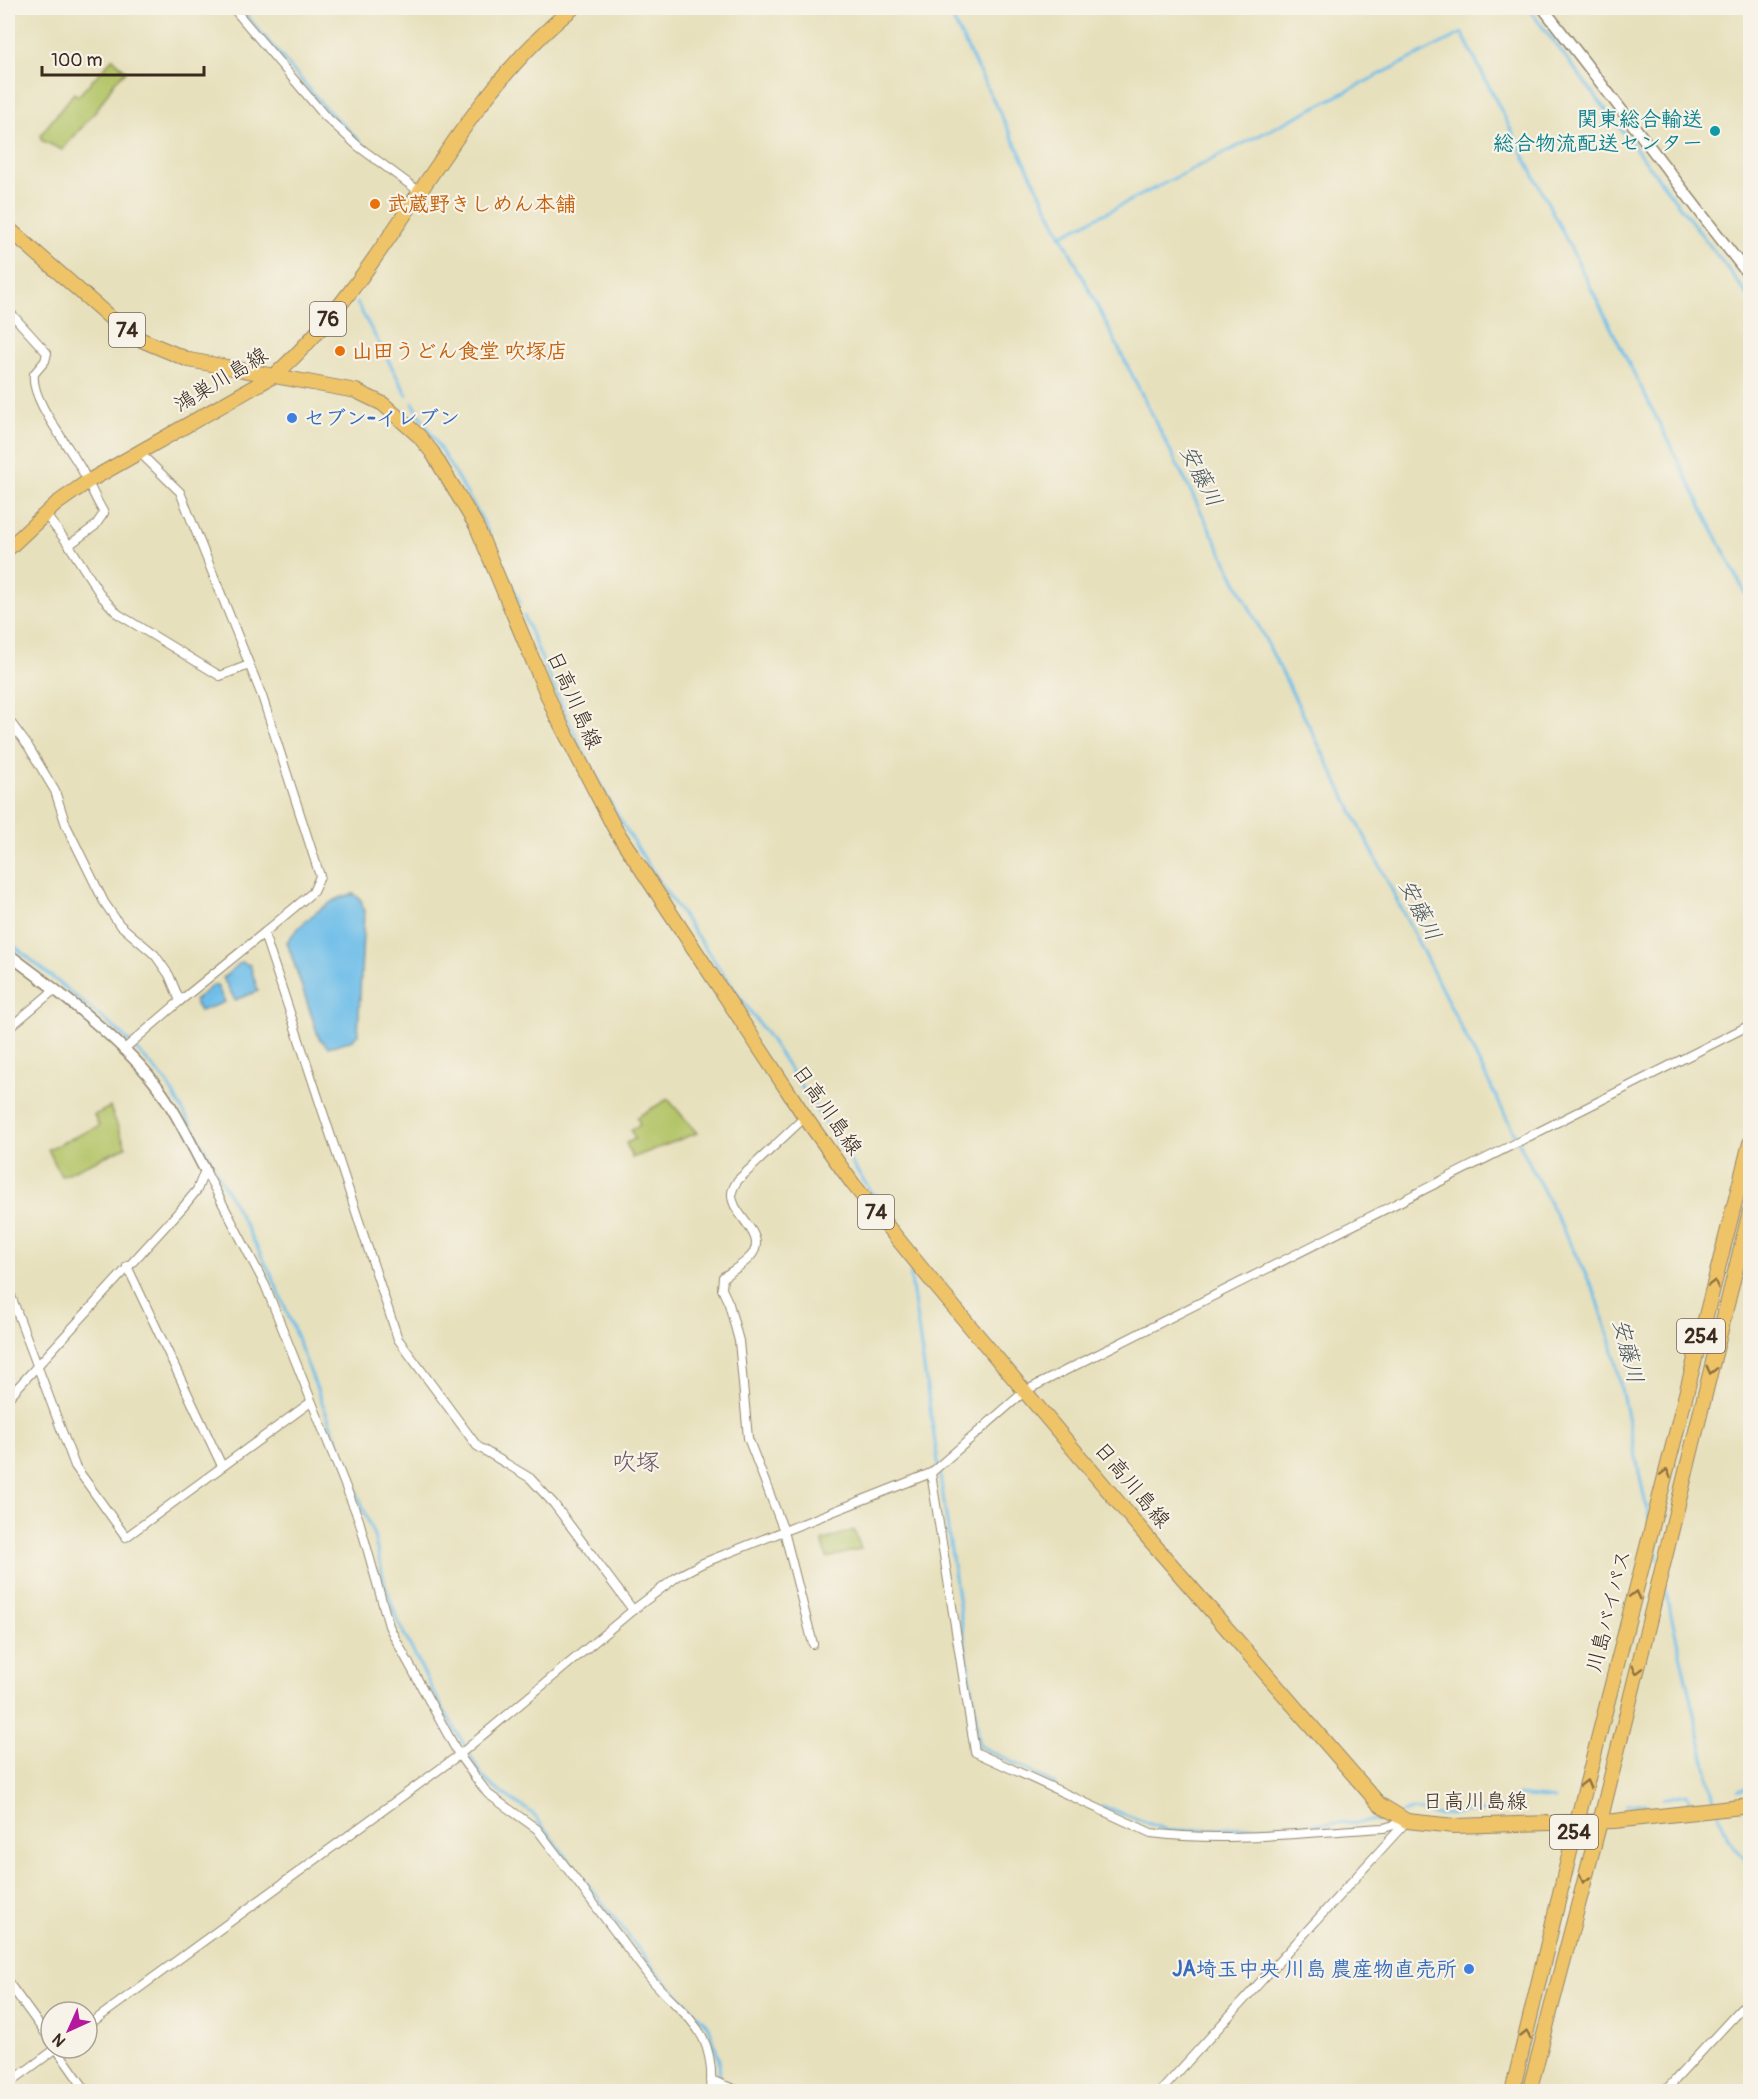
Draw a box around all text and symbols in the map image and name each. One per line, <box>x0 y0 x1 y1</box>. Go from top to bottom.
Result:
scale bar <box>42 39 204 77</box>
text: 100 m <box>51 49 103 72</box>
place label: 関東総合輸送 総合物流配送センター <box>1493 106 1703 157</box>
marker: 関東総合輸送 総合物流配送センター <box>1708 124 1722 138</box>
place label: 武蔵野きしめん本舗 <box>387 191 576 218</box>
marker: 武蔵野きしめん本舗 <box>368 197 382 211</box>
road number: 76 <box>310 302 346 336</box>
road number: 74 <box>109 313 145 347</box>
place label: 山田うどん食堂 吹塚店 <box>352 338 567 365</box>
street label: 鴻巣川島線 <box>169 341 273 419</box>
marker: 山田うどん食堂 吹塚店 <box>333 344 347 358</box>
place label: セブン-イレブン <box>304 405 460 432</box>
marker: セブン-イレブン <box>285 411 299 425</box>
water label: 安藤川 <box>1174 440 1228 512</box>
street label: 日高川島線 <box>540 647 608 753</box>
water label: 安藤川 <box>1393 874 1447 946</box>
street label: 日高川島線 <box>786 1059 868 1161</box>
road number: 74 <box>858 1195 894 1229</box>
one-way arrow <box>1707 1279 1720 1289</box>
water label: 安藤川 <box>1606 1316 1650 1386</box>
road number: 254 <box>1677 1319 1725 1353</box>
one-way arrow <box>1706 1365 1719 1375</box>
street label: 日高川島線 <box>1088 1436 1176 1534</box>
district label: 吹塚 <box>612 1448 660 1477</box>
one-way arrow <box>1659 1468 1671 1479</box>
street label: 川島バイパス <box>1581 1547 1637 1675</box>
one-way arrow <box>1627 1590 1640 1600</box>
one-way arrow <box>1632 1664 1644 1675</box>
one-way arrow <box>1579 1779 1592 1789</box>
street label: 日高川島線 <box>1423 1788 1528 1815</box>
road number: 254 <box>1550 1815 1598 1849</box>
one-way arrow <box>1579 1874 1591 1884</box>
place label: JA埼玉中央 川島 農産物直売所 <box>1172 1956 1457 1983</box>
marker: JA埼玉中央 川島 農産物直売所 <box>1462 1962 1476 1976</box>
north arrow <box>39 2000 99 2060</box>
text: N <box>48 2029 70 2051</box>
one-way arrow <box>1519 2030 1532 2040</box>

